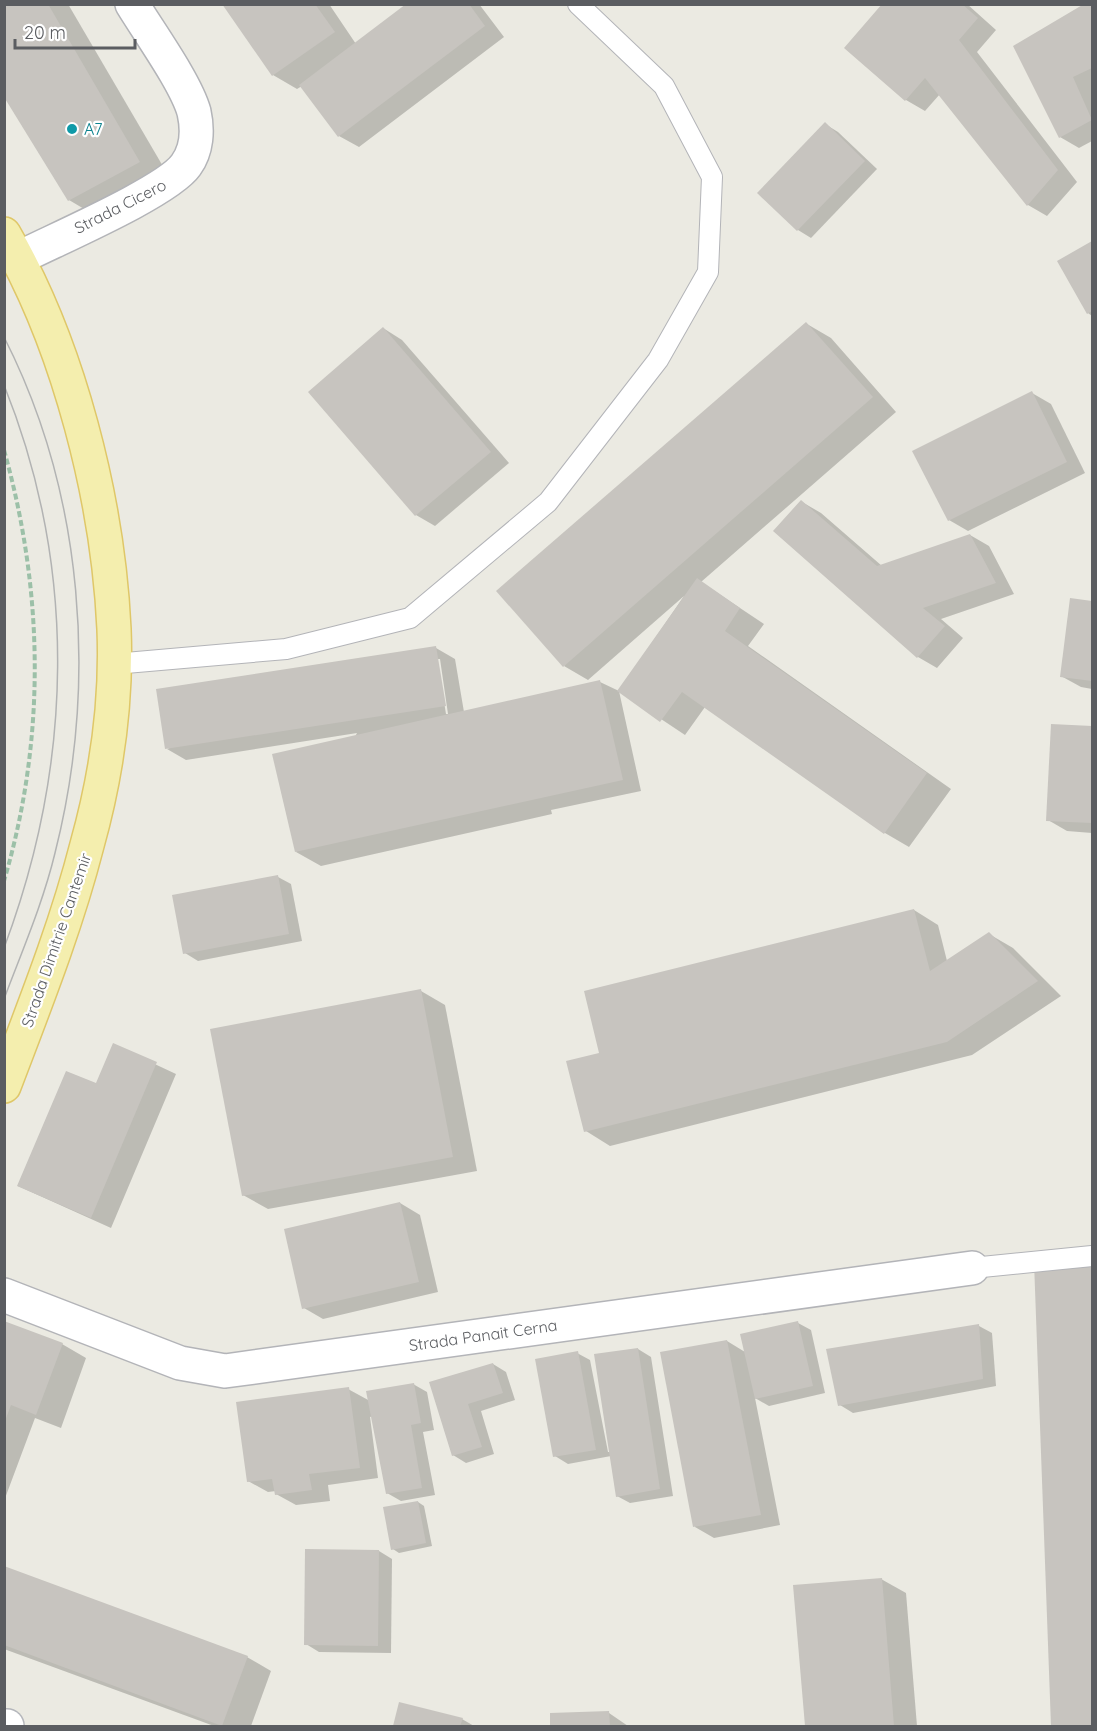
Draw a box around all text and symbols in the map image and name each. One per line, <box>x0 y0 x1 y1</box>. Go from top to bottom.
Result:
scale bar <box>15 12 135 50</box>
text: 20 m <box>24 21 66 44</box>
place label: A7 <box>84 119 103 139</box>
marker: A7 <box>65 122 79 136</box>
street label: Strada Cicero <box>71 174 169 238</box>
street label: Strada Dimitrie Cantemir <box>17 850 95 1030</box>
street label: Strada Panait Cerna <box>407 1315 559 1355</box>

